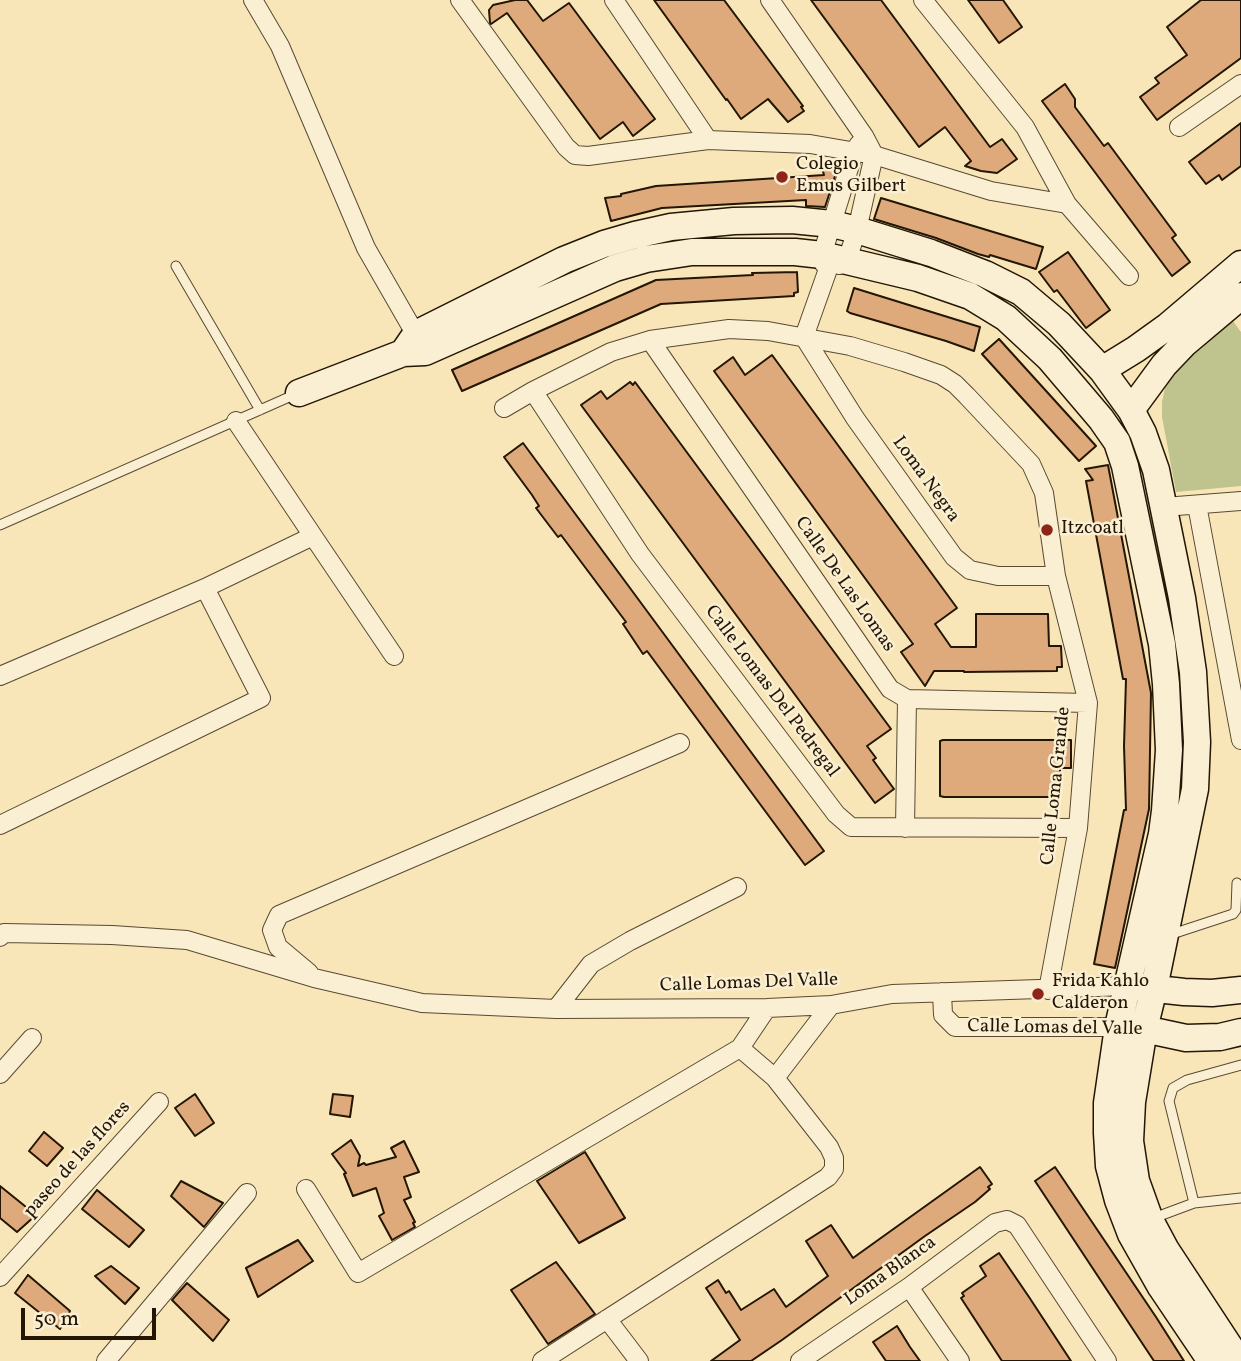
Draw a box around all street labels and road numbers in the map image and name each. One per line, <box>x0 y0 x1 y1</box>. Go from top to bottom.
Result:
street label: Loma Negra <box>886 432 964 528</box>
street label: Calle De Las Lomas <box>789 513 899 657</box>
street label: Calle Lomas Del Pedregal <box>699 601 843 783</box>
street label: Calle Loma Grande <box>1037 706 1077 866</box>
street label: Calle Lomas Del Valle <box>659 969 839 999</box>
street label: Calle Lomas del Valle <box>967 1016 1143 1042</box>
street label: paseo de las flores <box>20 1097 136 1223</box>
street label: Loma Blanca <box>841 1232 941 1312</box>

